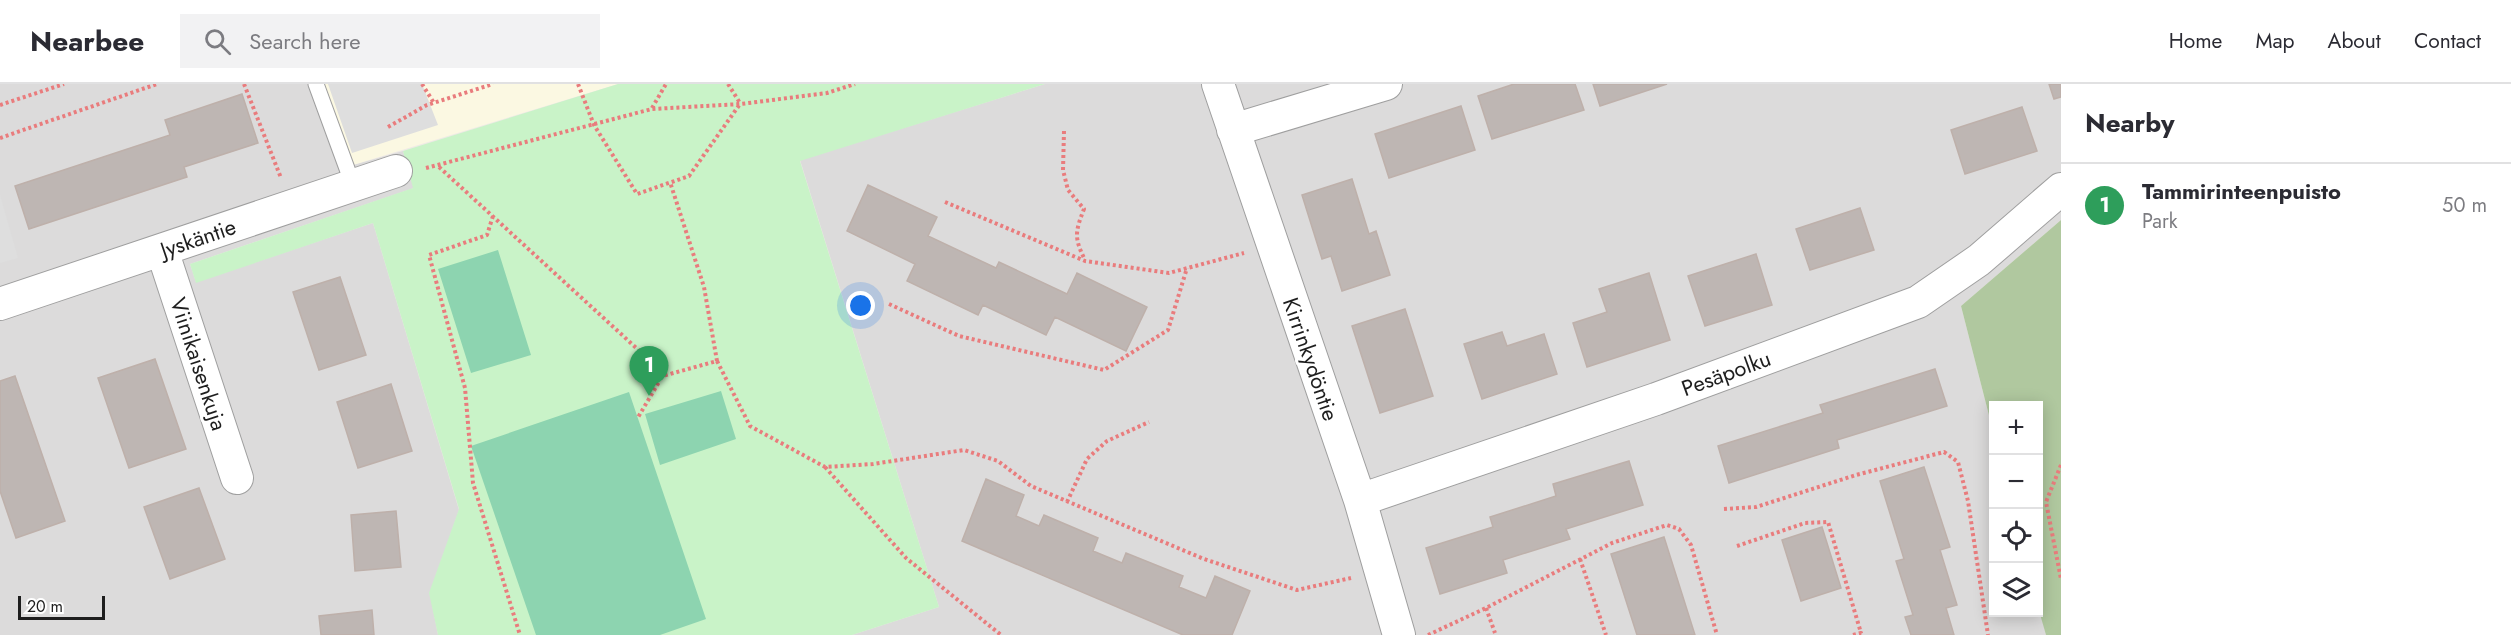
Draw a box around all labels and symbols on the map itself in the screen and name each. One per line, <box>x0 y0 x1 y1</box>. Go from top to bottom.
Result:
street label: Jyskäntie <box>153 210 240 267</box>
your location <box>846 291 875 320</box>
street label: Viinikaisenkuja <box>162 293 236 435</box>
street label: Kirrinkydöntie <box>1275 293 1347 425</box>
street label: Pesäpolku <box>1677 342 1775 404</box>
pin: 1 <box>630 346 668 396</box>
scale bar <box>18 593 105 620</box>

